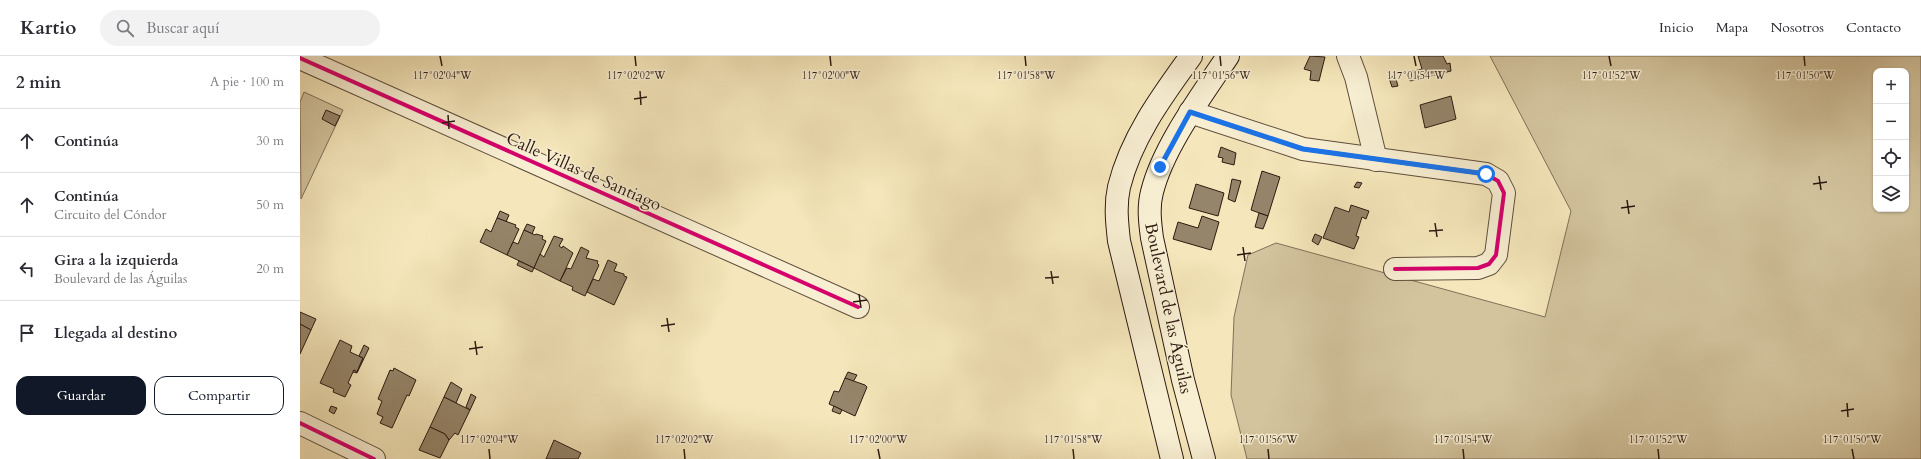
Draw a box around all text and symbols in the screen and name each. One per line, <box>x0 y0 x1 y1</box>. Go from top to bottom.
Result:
search box <box>100 10 380 46</box>
text: Kartio <box>20 15 76 41</box>
icon: search <box>114 17 136 39</box>
text: Buscar aquí <box>146 18 220 38</box>
text: Inicio <box>1659 18 1694 37</box>
text: Mapa <box>1716 18 1748 37</box>
text: Nosotros <box>1770 18 1824 37</box>
text: Contacto <box>1846 18 1901 37</box>
map controls <box>1873 68 1909 212</box>
button: + <box>1873 68 1909 104</box>
text: 117°02'04"W <box>413 69 472 83</box>
text: 117°02'02"W <box>607 69 666 83</box>
text: 117°02'00"W <box>802 69 861 83</box>
text: 117°01'58"W <box>997 69 1056 83</box>
text: 117°01'56"W <box>1192 69 1251 83</box>
text: 117°01'54"W <box>1387 69 1446 83</box>
text: 117°01'52"W <box>1582 69 1641 83</box>
text: 117°01'50"W <box>1776 69 1835 83</box>
text: 2 min <box>16 71 61 94</box>
text: A pie · 100 m <box>210 73 284 91</box>
button: − <box>1873 104 1909 140</box>
street label: Calle Villas de Santiago <box>502 127 665 216</box>
icon: ahead <box>16 130 38 152</box>
text: Continúa <box>54 131 119 151</box>
text: 30 m <box>256 132 284 150</box>
button: locate <box>1873 140 1909 176</box>
route end <box>1151 158 1169 176</box>
route start <box>1477 165 1495 183</box>
button: layers <box>1873 176 1909 212</box>
text: Continúa <box>54 186 119 206</box>
icon: ahead <box>16 194 38 216</box>
text: 50 m <box>256 196 284 214</box>
text: Circuito del Cóndor <box>54 206 166 224</box>
street label: Boulevard de las Águilas <box>1139 220 1198 396</box>
text: Gira a la izquierda <box>54 250 178 270</box>
icon: left <box>16 258 38 280</box>
text: 20 m <box>256 260 284 278</box>
text: Boulevard de las Águilas <box>54 270 187 288</box>
icon: arrive <box>16 322 38 344</box>
text: Llegada al destino <box>54 323 177 343</box>
button: Guardar <box>16 376 146 415</box>
button: Compartir <box>154 376 284 415</box>
text: 117°02'04"W <box>460 433 519 447</box>
text: 117°02'02"W <box>655 433 714 447</box>
text: 117°02'00"W <box>849 433 908 447</box>
text: 117°01'58"W <box>1044 433 1103 447</box>
text: 117°01'56"W <box>1239 433 1298 447</box>
text: 117°01'54"W <box>1434 433 1493 447</box>
text: 117°01'52"W <box>1629 433 1688 447</box>
text: 117°01'50"W <box>1823 433 1882 447</box>

